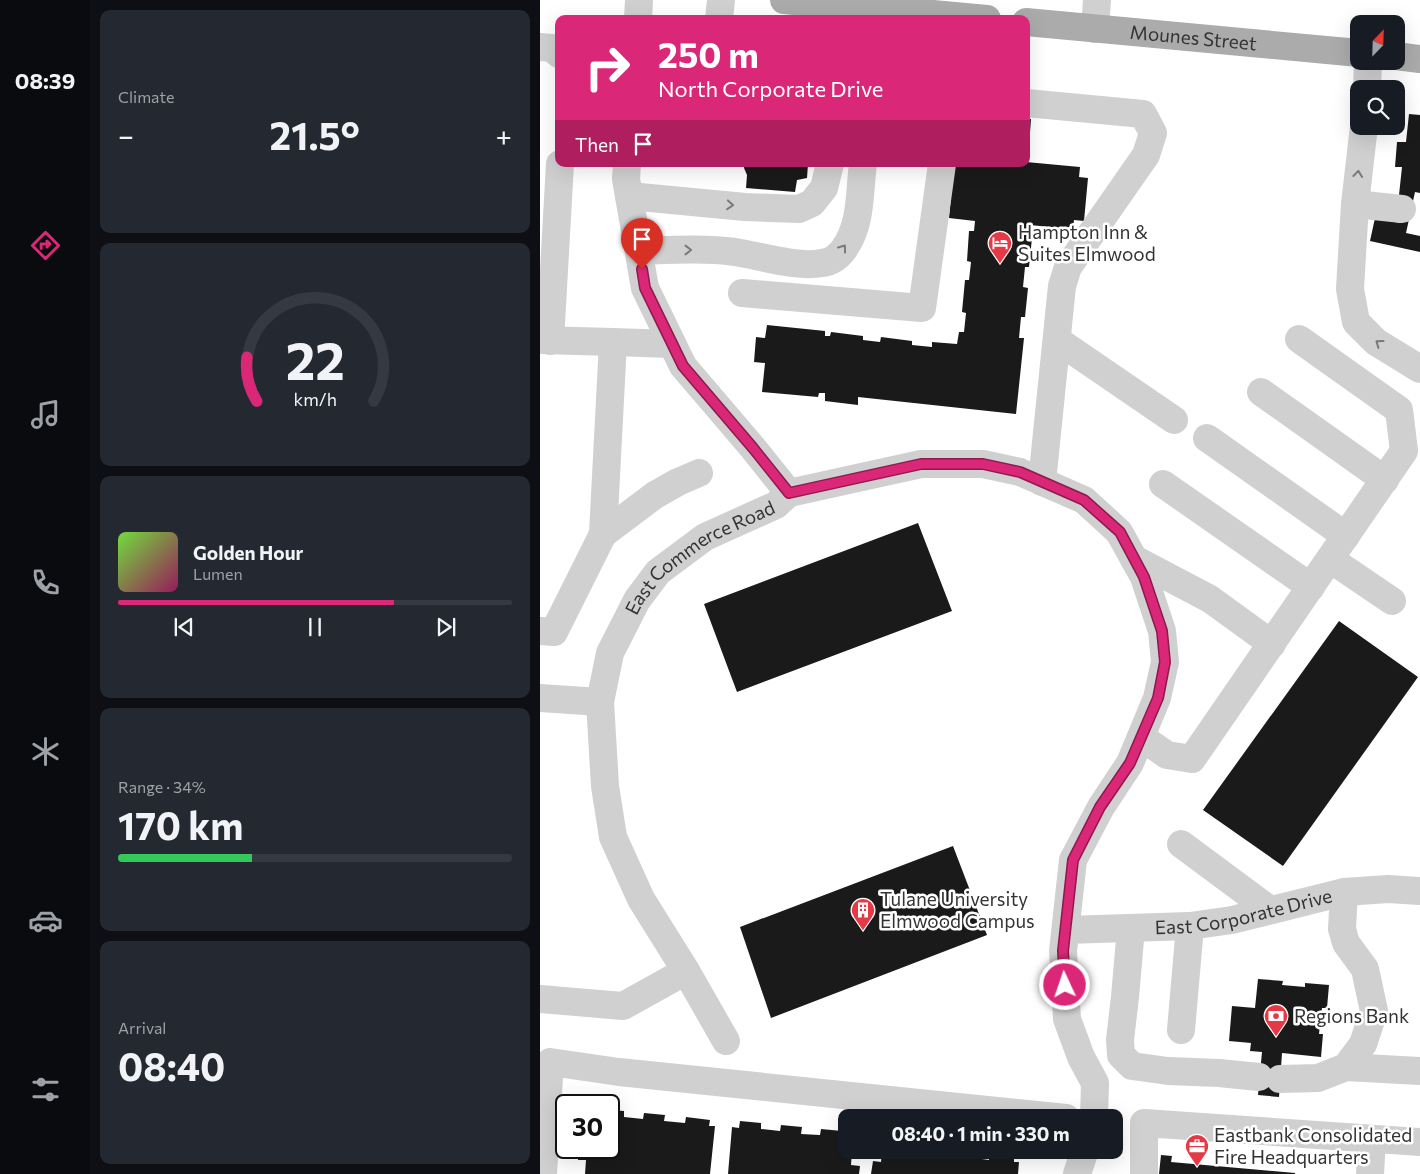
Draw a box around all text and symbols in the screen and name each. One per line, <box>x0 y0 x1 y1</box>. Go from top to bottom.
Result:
north arrow <box>1350 15 1405 70</box>
map controls <box>1350 15 1405 135</box>
street label: Mounes Street <box>1129 20 1258 54</box>
text: 250 m <box>658 32 759 75</box>
icon: right <box>575 35 640 100</box>
text: 08:39 <box>15 67 75 94</box>
text: North Corporate Drive <box>658 75 883 102</box>
button: search <box>1350 80 1405 135</box>
text: Climate <box>118 87 174 106</box>
text: 21.5° <box>270 111 360 158</box>
text: − <box>118 118 134 152</box>
text: + <box>496 118 512 152</box>
icon: arrive <box>629 130 657 158</box>
text: Then <box>575 133 619 156</box>
one-way arrow <box>1352 170 1363 178</box>
one-way arrow <box>726 199 734 210</box>
pin <box>621 218 663 269</box>
place label: Hampton Inn & Suites Elmwood <box>1018 220 1156 265</box>
icon: arrive <box>628 225 656 253</box>
icon: directions <box>28 228 63 263</box>
hotel icon: Hampton Inn & Suites Elmwood <box>987 230 1013 264</box>
one-way arrow <box>684 245 692 255</box>
one-way arrow <box>838 245 846 254</box>
text: 22 <box>285 327 345 391</box>
one-way arrow <box>1375 340 1385 349</box>
text: km/h <box>293 388 337 410</box>
icon: music <box>28 397 63 432</box>
street label: East Commerce Road <box>620 495 778 618</box>
text: Golden Hour <box>193 541 303 564</box>
text: Lumen <box>193 564 243 583</box>
icon: phone <box>28 565 63 600</box>
icon: previous <box>170 613 198 641</box>
icon: pause <box>301 613 329 641</box>
icon: next <box>432 613 460 641</box>
icon: climate <box>28 734 63 769</box>
text: Range · 34% <box>118 777 206 796</box>
text: 170 km <box>118 801 243 848</box>
street label: East Corporate Drive <box>1154 883 1334 938</box>
place label: Tulane University Elmwood Campus <box>880 887 1035 932</box>
building icon: Tulane University Elmwood Campus <box>850 897 876 931</box>
icon: car <box>28 903 63 938</box>
position arrow <box>1038 958 1090 1010</box>
bank icon: Regions Bank <box>1263 1003 1289 1037</box>
place label: Regions Bank <box>1294 1004 1409 1027</box>
text: Arrival <box>118 1018 166 1037</box>
text: 08:40 <box>118 1042 225 1089</box>
icon: filters <box>28 1072 63 1107</box>
speed limit sign: 30 <box>555 1094 620 1159</box>
text: 08:40 · 1 min · 330 m <box>891 1122 1070 1145</box>
place label: Eastbank Consolidated Fire Headquarters <box>1214 1123 1412 1168</box>
office icon: Eastbank Consolidated Fire Headquarters <box>1184 1133 1210 1167</box>

